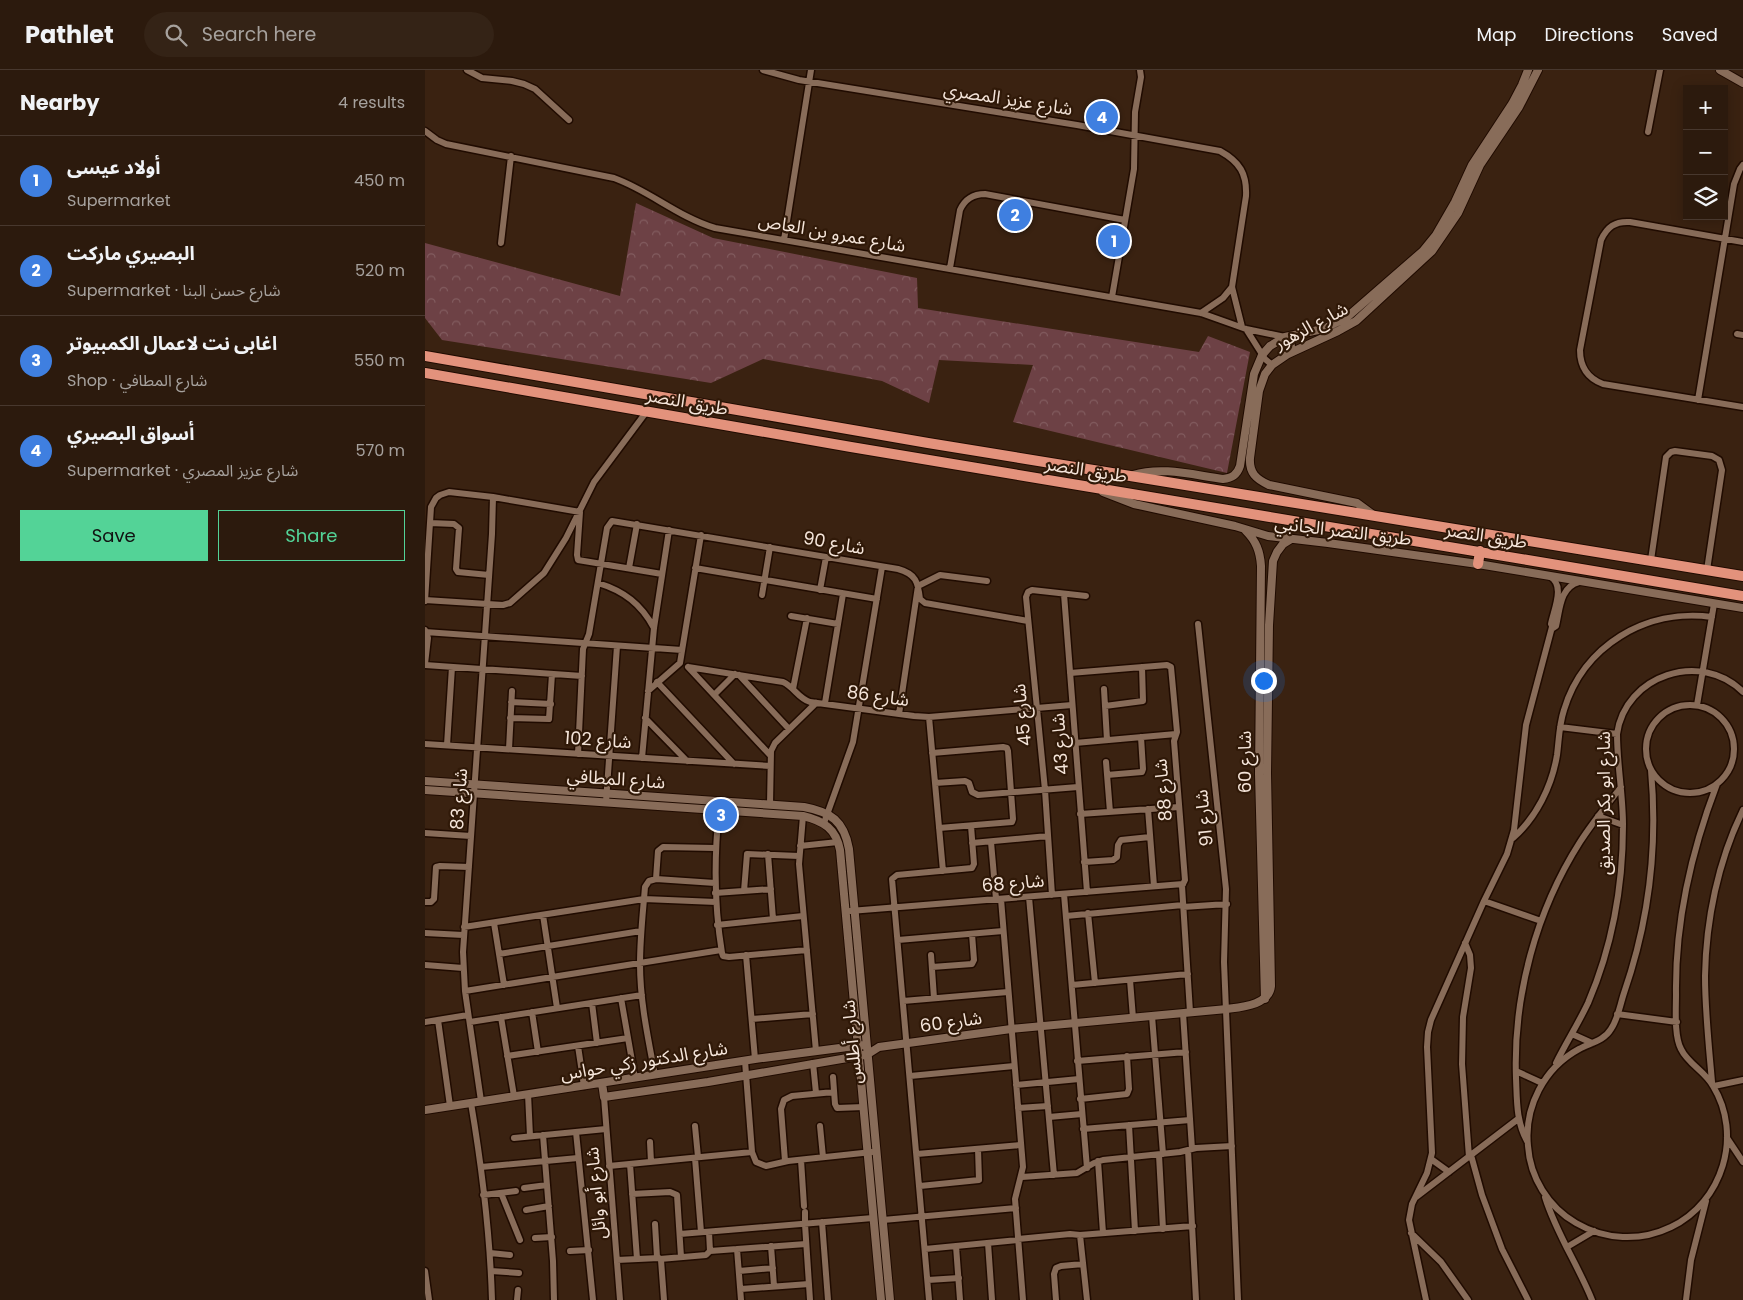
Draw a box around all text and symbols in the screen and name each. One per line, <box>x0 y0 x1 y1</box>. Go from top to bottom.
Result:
search box <box>144 12 494 57</box>
text: Pathlet <box>25 18 114 51</box>
icon: search <box>162 21 190 49</box>
text: Search here <box>202 21 316 48</box>
text: Map <box>1477 22 1516 47</box>
text: Directions <box>1544 22 1634 47</box>
text: Saved <box>1662 22 1718 47</box>
street label: شارع عزيز المصري <box>942 76 1074 123</box>
map controls <box>1683 85 1728 220</box>
button: + <box>1683 85 1728 130</box>
text: Nearby <box>20 88 100 117</box>
text: 4 results <box>338 91 405 114</box>
pin: 4 <box>1086 98 1118 136</box>
button: − <box>1683 130 1728 175</box>
text: أولاد عيسى <box>67 154 160 181</box>
text: 1 <box>33 169 39 192</box>
text: 450 m <box>354 169 405 192</box>
button: layers <box>1683 175 1728 220</box>
text: Supermarket <box>67 189 171 212</box>
pin: 2 <box>999 196 1031 234</box>
street label: شارع عمرو بن العاص <box>756 207 908 260</box>
pin: 1 <box>1098 222 1130 260</box>
text: البصيري ماركت <box>67 240 195 267</box>
text: 2 <box>31 259 41 282</box>
text: 520 m <box>355 259 405 282</box>
text: Supermarket · شارع حسن البنا <box>67 279 281 302</box>
street label: شارع الزهور <box>1268 296 1353 358</box>
text: اغابى نت لاعمال الكمبيوتر <box>67 330 277 357</box>
text: 3 <box>31 349 41 372</box>
text: 550 m <box>354 349 405 372</box>
text: Shop · شارع المطافي <box>67 369 207 392</box>
street label: طريق النصر <box>643 382 730 421</box>
text: أسواق البصيري <box>67 420 194 447</box>
text: 4 <box>31 439 41 462</box>
text: 570 m <box>355 439 405 462</box>
street label: طريق النصر <box>1042 451 1129 488</box>
text: Supermarket · شارع عزيز المصري <box>67 459 298 482</box>
button: Save <box>20 510 208 561</box>
button: Share <box>218 510 405 561</box>
street label: طريق النصر الجانبي <box>1273 510 1413 552</box>
street label: طريق النصر <box>1442 517 1529 554</box>
street label: شارع 90 <box>801 525 867 562</box>
your location <box>1251 668 1277 694</box>
street label: شارع 86 <box>845 679 911 714</box>
street label: شارع 45 <box>1006 682 1039 747</box>
street label: شارع 43 <box>1045 712 1076 776</box>
street label: شارع 102 <box>563 725 632 756</box>
street label: شارع 60 <box>1232 731 1259 793</box>
street label: شارع ابو بكر الصديق <box>1591 731 1618 875</box>
street label: شارع 88 <box>1147 758 1180 822</box>
street label: شارع المطافي <box>566 763 666 796</box>
street label: شارع 83 <box>444 767 475 831</box>
street label: شارع 91 <box>1188 788 1221 848</box>
pin: 3 <box>705 796 737 834</box>
street label: شارع 68 <box>981 867 1045 900</box>
street label: شارع أطلس <box>835 999 870 1085</box>
street label: شارع 60 <box>918 1005 984 1040</box>
street label: شارع الدكتور زكي حواس <box>559 1035 730 1088</box>
street label: شارع أبو وائل <box>579 1146 614 1240</box>

